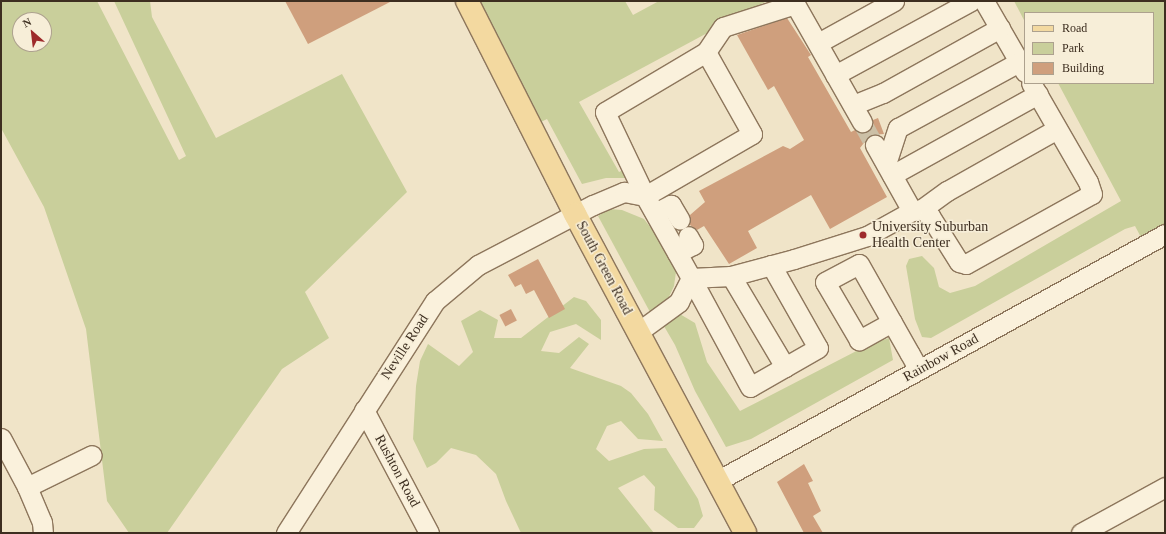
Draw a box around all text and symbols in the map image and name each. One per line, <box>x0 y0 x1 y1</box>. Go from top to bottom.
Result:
north arrow <box>12 12 52 52</box>
legend <box>1024 12 1154 84</box>
text: N <box>21 15 33 29</box>
text: Road <box>1062 21 1087 35</box>
text: Park <box>1062 41 1084 55</box>
text: Building <box>1062 61 1104 75</box>
street label: South Green Road <box>572 218 636 318</box>
place label: University Suburban Health Center <box>872 219 988 252</box>
marker: University Suburban Health Center <box>857 229 869 241</box>
street label: Neville Road <box>378 311 432 383</box>
street label: Rainbow Road <box>900 330 982 386</box>
street label: Rushton Road <box>371 432 423 510</box>

